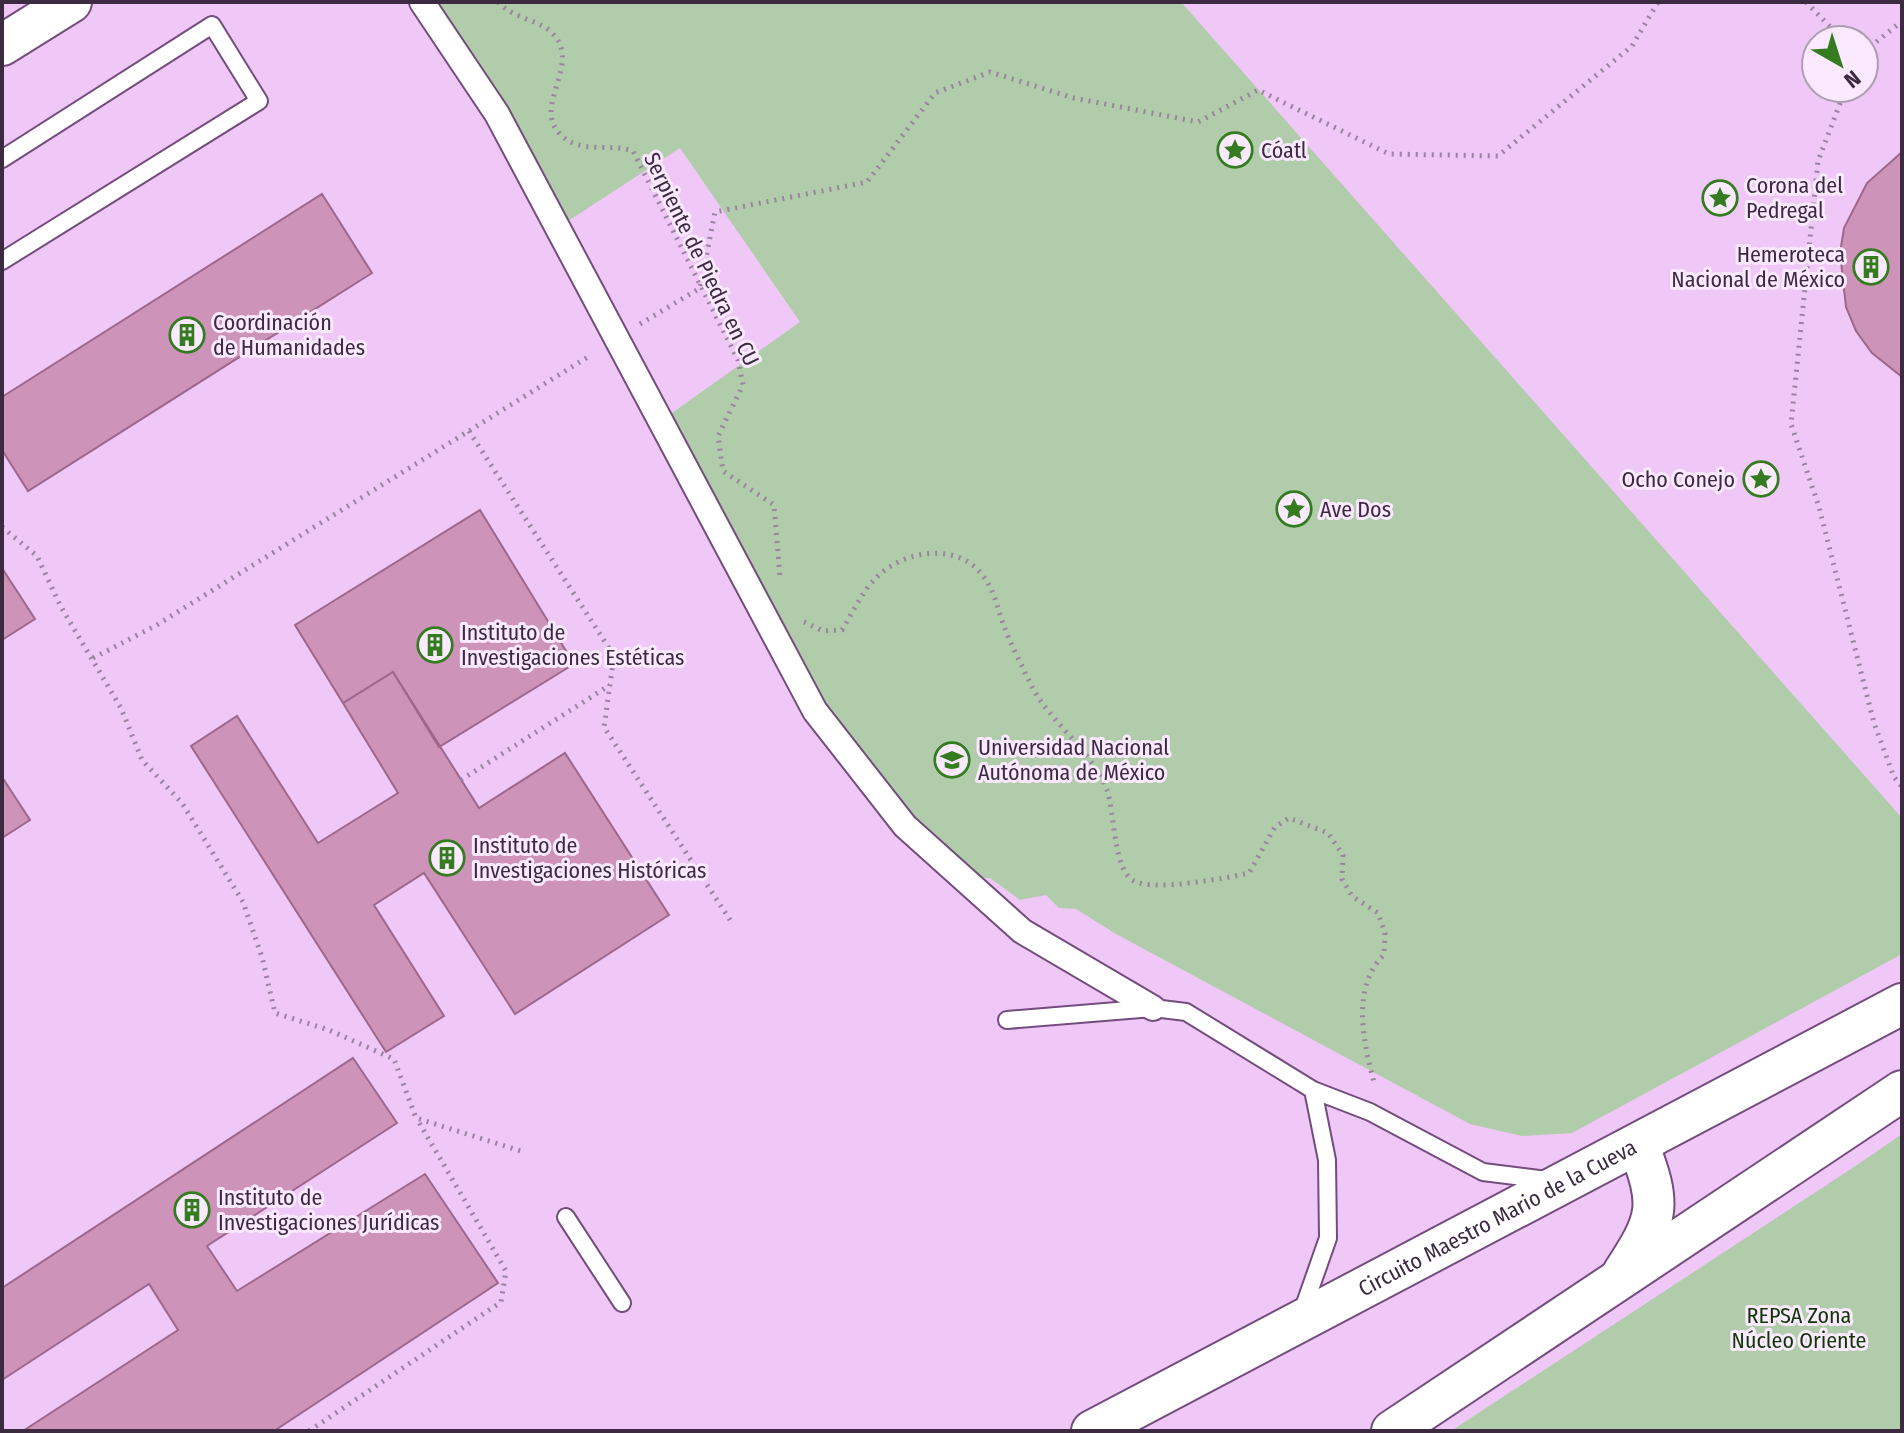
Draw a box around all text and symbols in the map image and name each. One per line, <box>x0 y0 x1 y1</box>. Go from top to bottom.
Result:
north arrow <box>1800 24 1880 104</box>
text: N <box>1839 65 1866 94</box>
place icon: Cóatl <box>1216 131 1254 169</box>
place label: Cóatl <box>1261 137 1307 164</box>
street label: Serpiente de Piedra en CU <box>638 148 765 370</box>
place label: Corona del Pedregal <box>1746 172 1843 224</box>
place icon: Corona del Pedregal <box>1701 179 1739 217</box>
place label: Hemeroteca Nacional de México <box>1671 241 1845 293</box>
building icon: Hemeroteca Nacional de México <box>1852 248 1890 286</box>
place label: Coordinación de Humanidades <box>213 309 365 361</box>
building icon: Coordinación de Humanidades <box>168 316 206 354</box>
place icon: Ocho Conejo <box>1742 460 1780 498</box>
place label: Ocho Conejo <box>1622 466 1735 493</box>
place icon: Ave Dos <box>1275 490 1313 528</box>
place label: Ave Dos <box>1320 496 1391 523</box>
place label: Instituto de Investigaciones Estéticas <box>461 619 684 671</box>
building icon: Instituto de Investigaciones Estéticas <box>416 626 454 664</box>
place label: Universidad Nacional Autónoma de México <box>978 734 1169 786</box>
school or university icon: Universidad Nacional Autónoma de México <box>933 741 971 779</box>
place label: Instituto de Investigaciones Históricas <box>473 832 706 884</box>
building icon: Instituto de Investigaciones Históricas <box>428 839 466 877</box>
street label: Circuito Maestro Mario de la Cueva <box>1354 1133 1641 1302</box>
place label: Instituto de Investigaciones Jurídicas <box>218 1184 439 1236</box>
building icon: Instituto de Investigaciones Jurídicas <box>173 1191 211 1229</box>
park label: REPSA Zona Núcleo Oriente <box>1732 1302 1866 1354</box>

